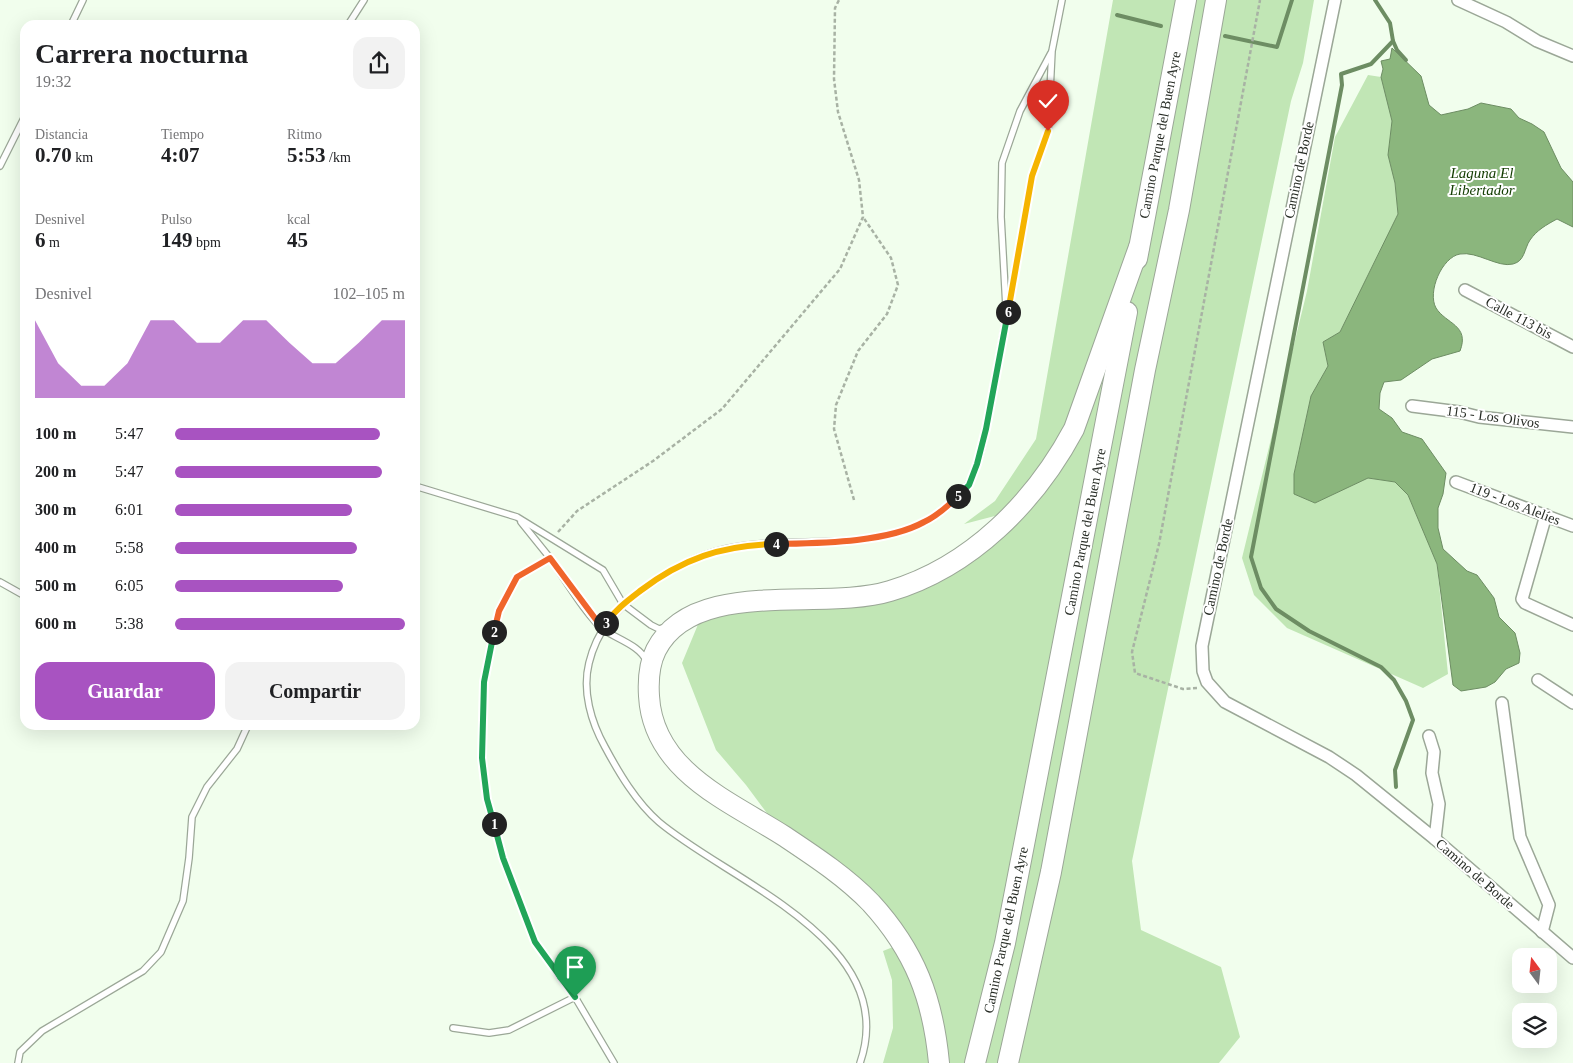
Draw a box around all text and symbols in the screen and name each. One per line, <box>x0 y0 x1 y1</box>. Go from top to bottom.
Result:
button: share <box>353 37 405 89</box>
text: Carrera nocturna <box>35 38 248 69</box>
street label: Camino Parque del Buen Ayre <box>1136 50 1184 220</box>
text: 19:32 <box>35 73 71 90</box>
pin <box>1027 80 1069 131</box>
icon: check <box>1034 87 1062 115</box>
street label: Camino de Borde <box>1281 120 1317 220</box>
text: Distancia <box>35 127 88 142</box>
text: Tiempo <box>161 127 204 142</box>
text: Ritmo <box>287 127 322 142</box>
text: 0.70 <box>35 143 72 167</box>
text: 4:07 <box>161 143 200 167</box>
text: 5:53 <box>287 143 326 167</box>
text: km <box>72 150 93 165</box>
text: /km <box>326 150 351 165</box>
water label: Laguna El Libertador <box>1448 165 1515 198</box>
text: Desnivel <box>35 212 85 227</box>
text: Pulso <box>161 212 192 227</box>
text: kcal <box>287 212 310 227</box>
text: 6 <box>35 228 46 252</box>
text: 149 <box>161 228 193 252</box>
text: 45 <box>287 228 308 252</box>
text: m <box>46 235 60 250</box>
text: bpm <box>193 235 221 250</box>
text: Desnivel <box>35 285 92 302</box>
text: 102–105 m <box>333 285 405 302</box>
street label: Calle 113 bis <box>1483 294 1555 342</box>
pin: 6 <box>996 300 1020 324</box>
text: 6 <box>1005 305 1012 320</box>
street label: 115 - Los Olivos <box>1445 403 1541 431</box>
text: 100 m <box>35 425 76 442</box>
text: 5:47 <box>115 425 143 442</box>
street label: Camino Parque del Buen Ayre <box>1061 447 1109 617</box>
text: 200 m <box>35 463 76 480</box>
text: 5:47 <box>115 463 143 480</box>
street label: 119 - Los Alelíes <box>1468 480 1562 528</box>
pin: 5 <box>946 484 970 508</box>
text: 5 <box>955 489 962 504</box>
text: 300 m <box>35 501 76 518</box>
text: 6:01 <box>115 501 143 518</box>
street label: Camino de Borde <box>1200 517 1236 617</box>
pin: 4 <box>764 532 788 556</box>
text: 4 <box>773 537 780 552</box>
text: 400 m <box>35 539 76 556</box>
text: 5:58 <box>115 539 143 556</box>
text: 500 m <box>35 577 76 594</box>
text: 6:05 <box>115 577 143 594</box>
pin: 3 <box>594 610 618 636</box>
text: 600 m <box>35 615 76 632</box>
text: 5:38 <box>115 615 143 632</box>
text: 3 <box>603 616 610 631</box>
pin: 2 <box>482 620 506 644</box>
text: 2 <box>491 625 498 640</box>
button: Guardar <box>35 662 215 720</box>
button: Compartir <box>225 662 405 720</box>
pin: 1 <box>482 812 506 836</box>
text: 1 <box>491 817 498 832</box>
street label: Camino de Borde <box>1433 836 1517 912</box>
street label: Camino Parque del Buen Ayre <box>981 845 1031 1015</box>
pin <box>554 946 596 997</box>
north arrow <box>1512 948 1558 992</box>
map controls <box>1512 948 1557 1048</box>
icon: arrive <box>561 953 589 981</box>
button: layers <box>1512 1003 1557 1048</box>

